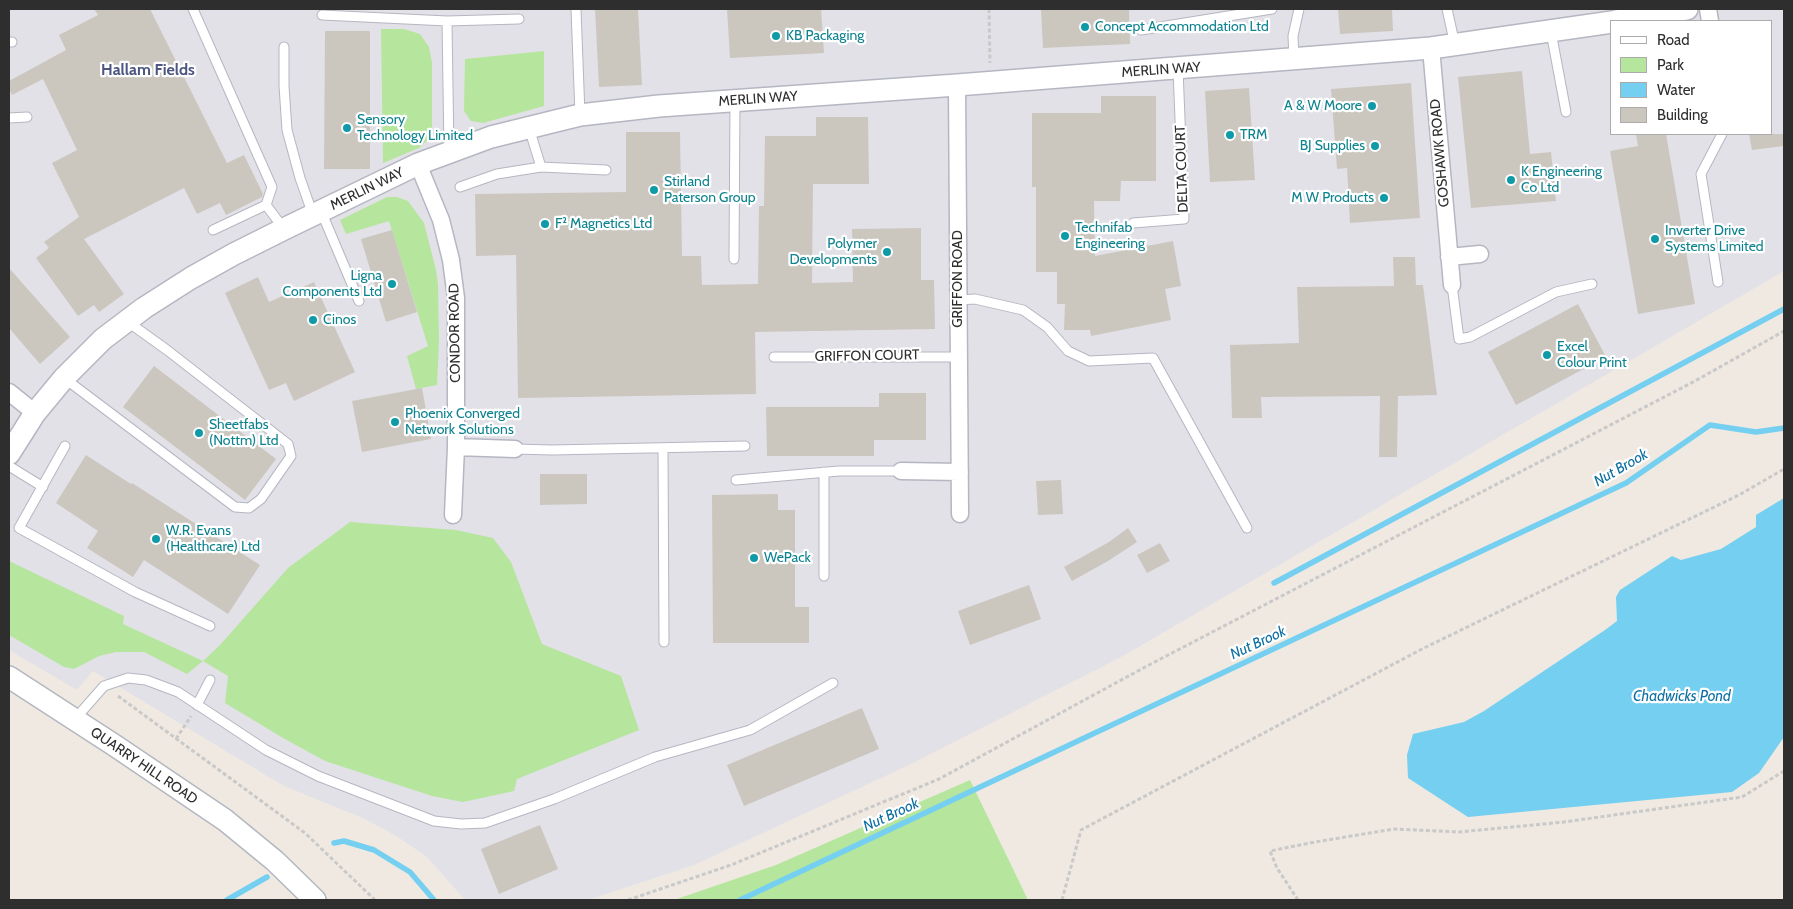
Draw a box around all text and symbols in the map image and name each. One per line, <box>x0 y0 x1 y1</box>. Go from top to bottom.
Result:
place label: Concept Accommodation Ltd <box>1095 19 1269 35</box>
legend <box>1610 20 1773 135</box>
marker: Concept Accommodation Ltd <box>1079 21 1091 33</box>
place label: KB Packaging <box>786 28 864 44</box>
marker: KB Packaging <box>770 30 782 42</box>
text: Road <box>1657 31 1690 49</box>
text: Park <box>1657 56 1684 74</box>
street label: MERLIN WAY <box>1121 59 1201 81</box>
district label: Hallam Fields <box>101 60 195 80</box>
text: Water <box>1657 81 1695 99</box>
street label: MERLIN WAY <box>718 88 798 110</box>
place label: A & W Moore <box>1284 98 1362 114</box>
street label: GOSHAWK ROAD <box>1427 98 1453 208</box>
marker: A & W Moore <box>1366 100 1378 112</box>
text: Building <box>1657 106 1708 124</box>
place label: Sensory Technology Limited <box>357 112 473 144</box>
marker: Sensory Technology Limited <box>341 122 353 134</box>
street label: DELTA COURT <box>1172 125 1192 213</box>
place label: TRM <box>1240 127 1267 143</box>
marker: TRM <box>1224 129 1236 141</box>
place label: BJ Supplies <box>1300 138 1365 154</box>
marker: BJ Supplies <box>1369 140 1381 152</box>
street label: MERLIN WAY <box>328 164 406 214</box>
place label: K Engineering Co Ltd <box>1521 164 1602 196</box>
place label: Stirland Paterson Group <box>664 174 756 206</box>
marker: K Engineering Co Ltd <box>1505 174 1517 186</box>
marker: Stirland Paterson Group <box>648 184 660 196</box>
place label: M W Products <box>1291 190 1374 206</box>
marker: M W Products <box>1378 192 1390 204</box>
place label: F² Magnetics Ltd <box>555 216 652 232</box>
marker: F² Magnetics Ltd <box>539 218 551 230</box>
place label: Technifab Engineering <box>1075 220 1145 252</box>
place label: Inverter Drive Systems Limited <box>1665 223 1764 256</box>
street label: GRIFFON ROAD <box>950 230 966 328</box>
marker: Technifab Engineering <box>1059 230 1071 242</box>
marker: Inverter Drive Systems Limited <box>1649 233 1661 245</box>
place label: Polymer Developments <box>789 236 877 268</box>
marker: Polymer Developments <box>881 246 893 258</box>
place label: Ligna Components Ltd <box>283 268 382 300</box>
marker: Ligna Components Ltd <box>386 278 398 290</box>
street label: CONDOR ROAD <box>446 283 464 383</box>
place label: Cinos <box>323 312 356 328</box>
marker: Cinos <box>307 314 319 326</box>
place label: Excel Colour Print <box>1557 339 1627 372</box>
street label: GRIFFON COURT <box>814 347 920 365</box>
marker: Excel Colour Print <box>1541 349 1553 361</box>
place label: Phoenix Converged Network Solutions <box>405 406 520 438</box>
marker: Phoenix Converged Network Solutions <box>389 416 401 428</box>
place label: Sheetfabs (Nottm) Ltd <box>209 417 278 450</box>
marker: Sheetfabs (Nottm) Ltd <box>193 427 205 439</box>
water label: Nut Brook <box>1591 445 1651 491</box>
place label: W.R. Evans (Healthcare) Ltd <box>166 523 260 556</box>
marker: W.R. Evans (Healthcare) Ltd <box>150 533 162 545</box>
place label: WePack <box>764 550 811 566</box>
marker: WePack <box>748 552 760 564</box>
water label: Nut Brook <box>1227 622 1289 664</box>
water label: Chadwicks Pond <box>1633 688 1731 706</box>
street label: QUARRY HILL ROAD <box>87 724 201 808</box>
water label: Nut Brook <box>860 794 922 836</box>

